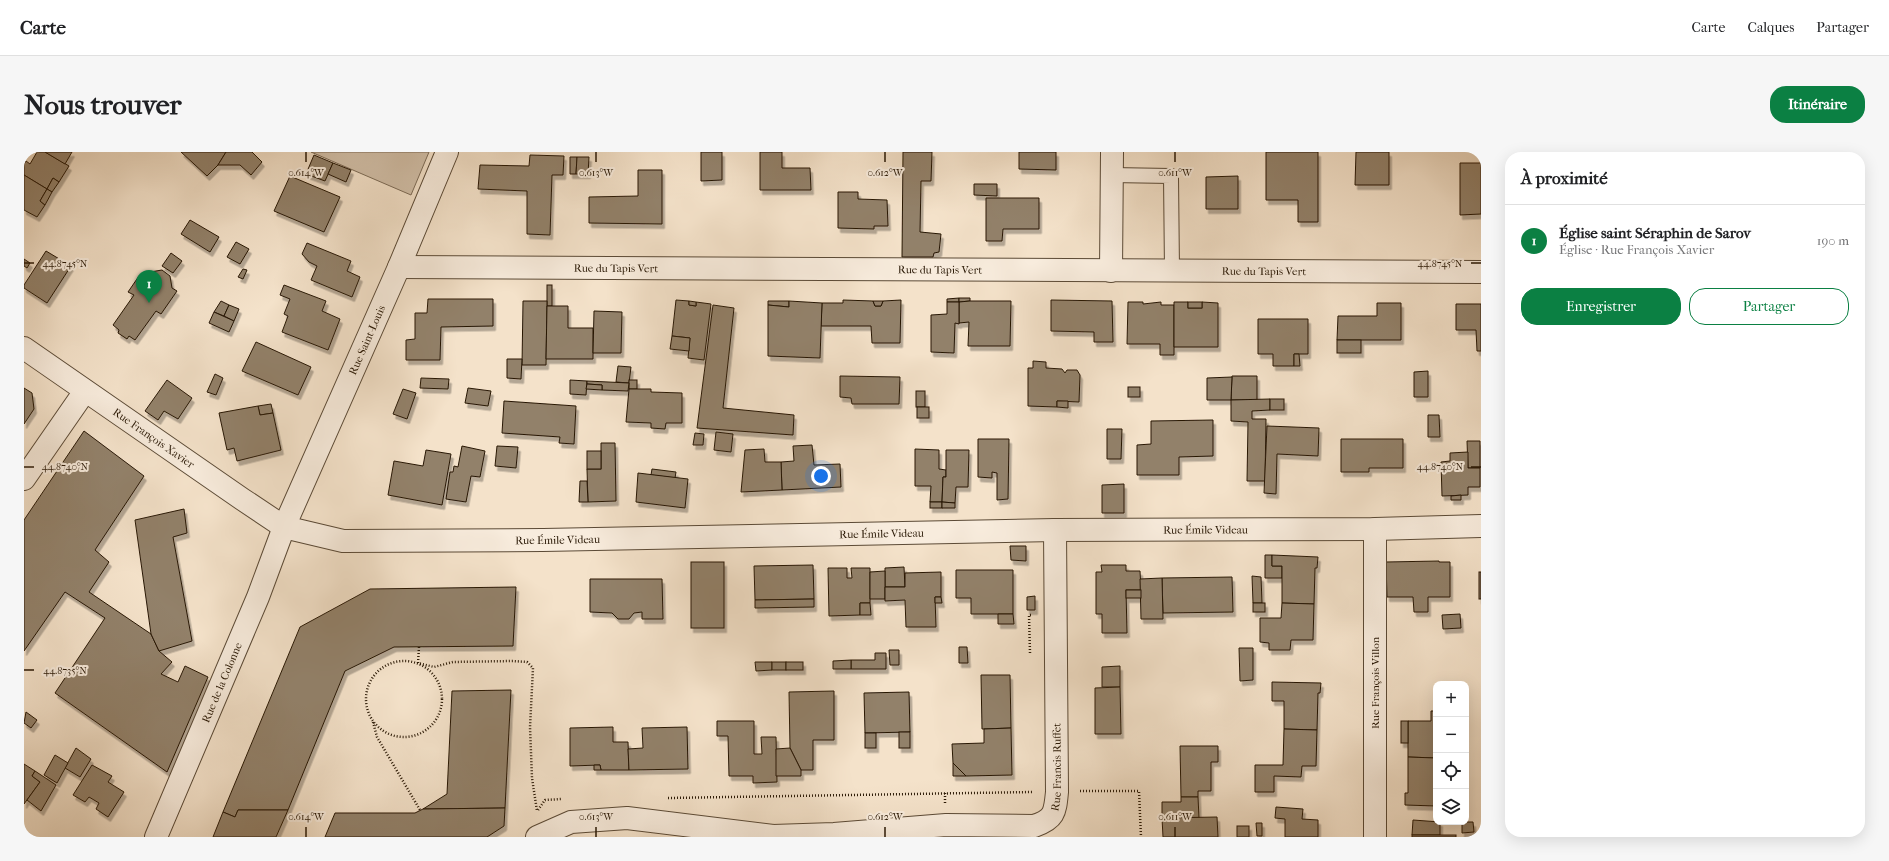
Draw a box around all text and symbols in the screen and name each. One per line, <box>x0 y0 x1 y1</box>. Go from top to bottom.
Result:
text: Carte <box>20 17 66 39</box>
text: Carte <box>1692 19 1725 36</box>
text: Calques <box>1747 19 1794 36</box>
text: Partager <box>1816 19 1869 36</box>
button: Itinéraire <box>1770 86 1865 123</box>
text: Nous trouver <box>24 88 181 121</box>
text: 0.614°W <box>288 167 325 179</box>
text: 0.613°W <box>579 167 614 179</box>
text: 0.612°W <box>868 167 904 179</box>
text: 0.611°W <box>1158 167 1193 179</box>
text: À proximité <box>1521 168 1608 188</box>
text: Église saint Séraphin de Sarov <box>1559 224 1751 242</box>
text: 1 <box>1532 233 1536 248</box>
text: 190 m <box>1817 233 1849 248</box>
text: Église · Rue François Xavier <box>1559 242 1714 257</box>
text: 44.8745°N <box>43 258 88 270</box>
text: 44.8745°N <box>1418 258 1463 270</box>
street label: Rue du Tapis Vert <box>574 262 658 275</box>
street label: Rue du Tapis Vert <box>898 263 982 277</box>
street label: Rue du Tapis Vert <box>1222 265 1306 278</box>
pin: 1 <box>136 270 162 303</box>
button: Enregistrer <box>1521 288 1681 325</box>
button: Partager <box>1689 288 1849 325</box>
street label: Rue Saint-Louis <box>346 303 388 377</box>
street label: Rue François Xavier <box>110 406 197 471</box>
text: 44.8740°N <box>42 461 89 473</box>
text: 44.8740°N <box>1417 461 1464 473</box>
your location <box>811 466 831 486</box>
street label: Rue Émile Videau <box>1163 523 1249 537</box>
street label: Rue Émile Videau <box>839 527 925 541</box>
street label: Rue Émile Videau <box>515 533 601 547</box>
street label: Rue François Villon <box>1369 636 1382 729</box>
street label: Rue de la Colonne <box>199 640 245 725</box>
text: 44.8735°N <box>43 665 87 677</box>
map controls <box>1433 681 1469 825</box>
button: + <box>1433 681 1469 717</box>
button: − <box>1433 717 1469 753</box>
street label: Rue Francis Ruffet <box>1048 723 1064 812</box>
button: locate <box>1433 753 1469 789</box>
button: layers <box>1433 789 1469 825</box>
text: 0.614°W <box>288 811 325 823</box>
text: 0.613°W <box>579 811 614 823</box>
text: 0.612°W <box>868 811 904 823</box>
text: 0.611°W <box>1158 811 1193 823</box>

